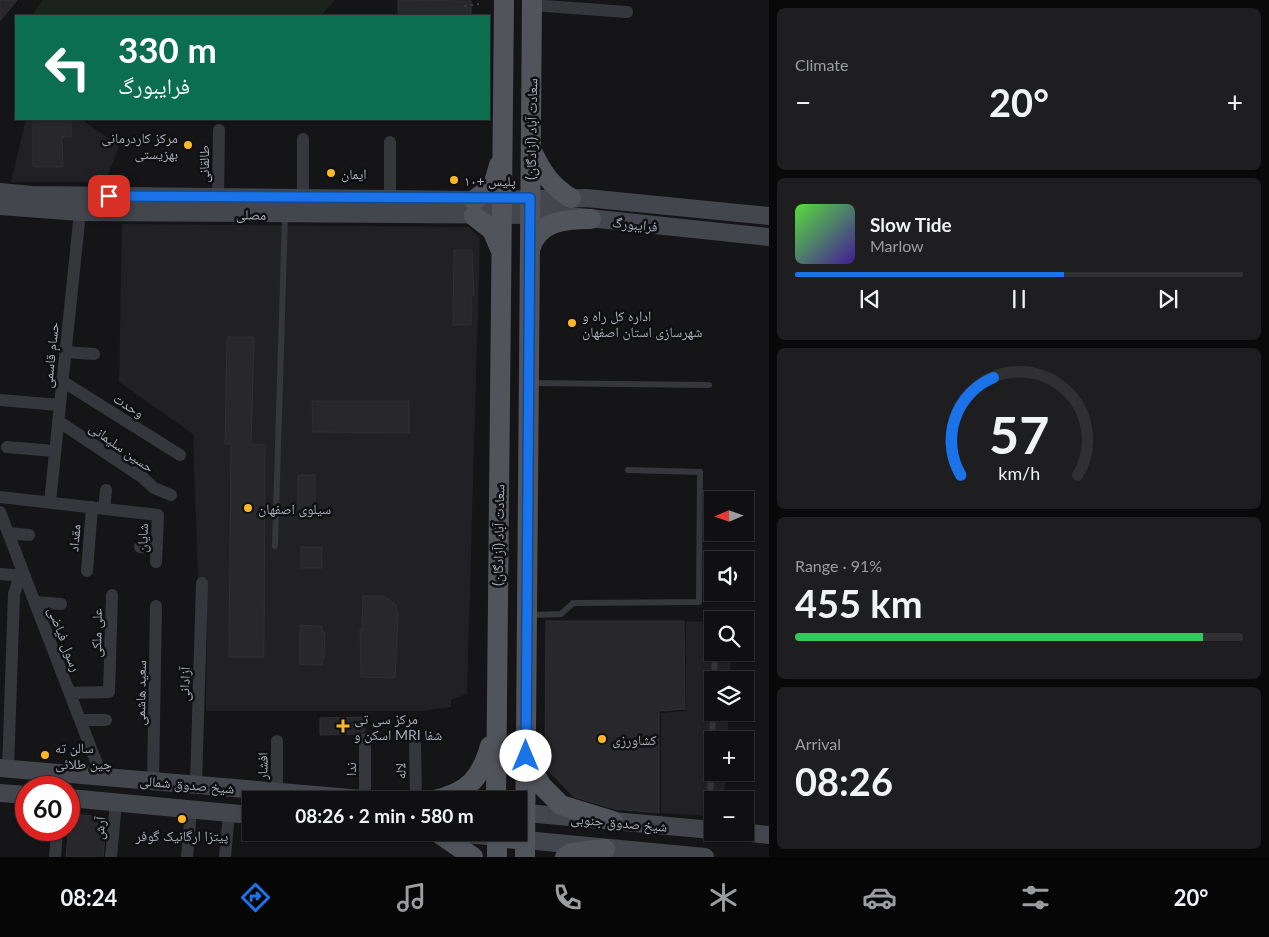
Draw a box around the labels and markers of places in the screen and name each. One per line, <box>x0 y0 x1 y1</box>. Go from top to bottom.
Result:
place label: مرکز کاردرمانی بهزیستی <box>102 129 178 163</box>
marker: مرکز کاردرمانی بهزیستی <box>182 139 194 151</box>
place label: ایمان <box>341 165 367 183</box>
marker: ایمان <box>325 167 337 179</box>
place label: پلیس +۱۰ <box>464 172 516 190</box>
marker: پلیس +۱۰ <box>448 174 460 186</box>
pin <box>88 175 130 217</box>
place label: اداره کل راه و شهرسازی استان اصفهان <box>582 307 702 341</box>
marker: اداره کل راه و شهرسازی استان اصفهان <box>566 317 578 329</box>
place label: سیلوی اصفهان <box>258 500 331 518</box>
marker: سیلوی اصفهان <box>242 502 254 514</box>
place label: مرکز سی تی اسکن و MRI شفا <box>354 710 442 744</box>
marker: مرکز سی تی اسکن و MRI شفا <box>336 719 350 733</box>
place label: کشاورزی <box>612 731 657 749</box>
marker: کشاورزی <box>596 733 608 745</box>
place label: سالن ته چین طلائی <box>55 739 112 773</box>
marker: سالن ته چین طلائی <box>39 749 51 761</box>
marker: پیتزا ارگانیک گوفر <box>176 813 188 825</box>
place label: پیتزا ارگانیک گوفر <box>135 827 229 845</box>

